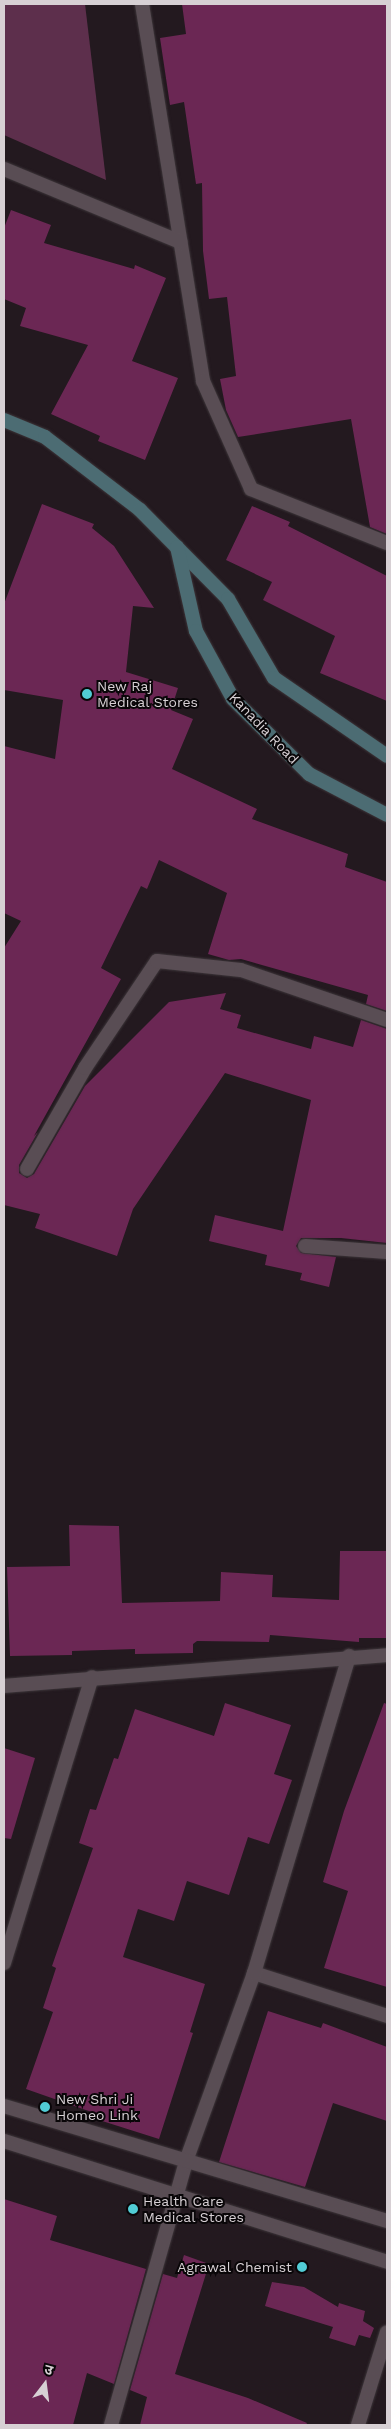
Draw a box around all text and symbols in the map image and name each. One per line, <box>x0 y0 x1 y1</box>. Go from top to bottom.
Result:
place label: New Raj Medical Stores <box>97 678 198 710</box>
marker: New Raj Medical Stores <box>81 688 93 700</box>
street label: Kanadia Road <box>226 689 302 767</box>
place label: New Shri Ji Homeo Link <box>56 2091 138 2124</box>
marker: New Shri Ji Homeo Link <box>38 2100 52 2114</box>
place label: Health Care Medical Stores <box>143 2193 244 2226</box>
marker: Health Care Medical Stores <box>127 2203 139 2215</box>
place label: Agrawal Chemist <box>177 2259 292 2275</box>
marker: Agrawal Chemist <box>296 2261 308 2273</box>
north arrow <box>20 2359 70 2409</box>
text: उ <box>43 2361 55 2378</box>

